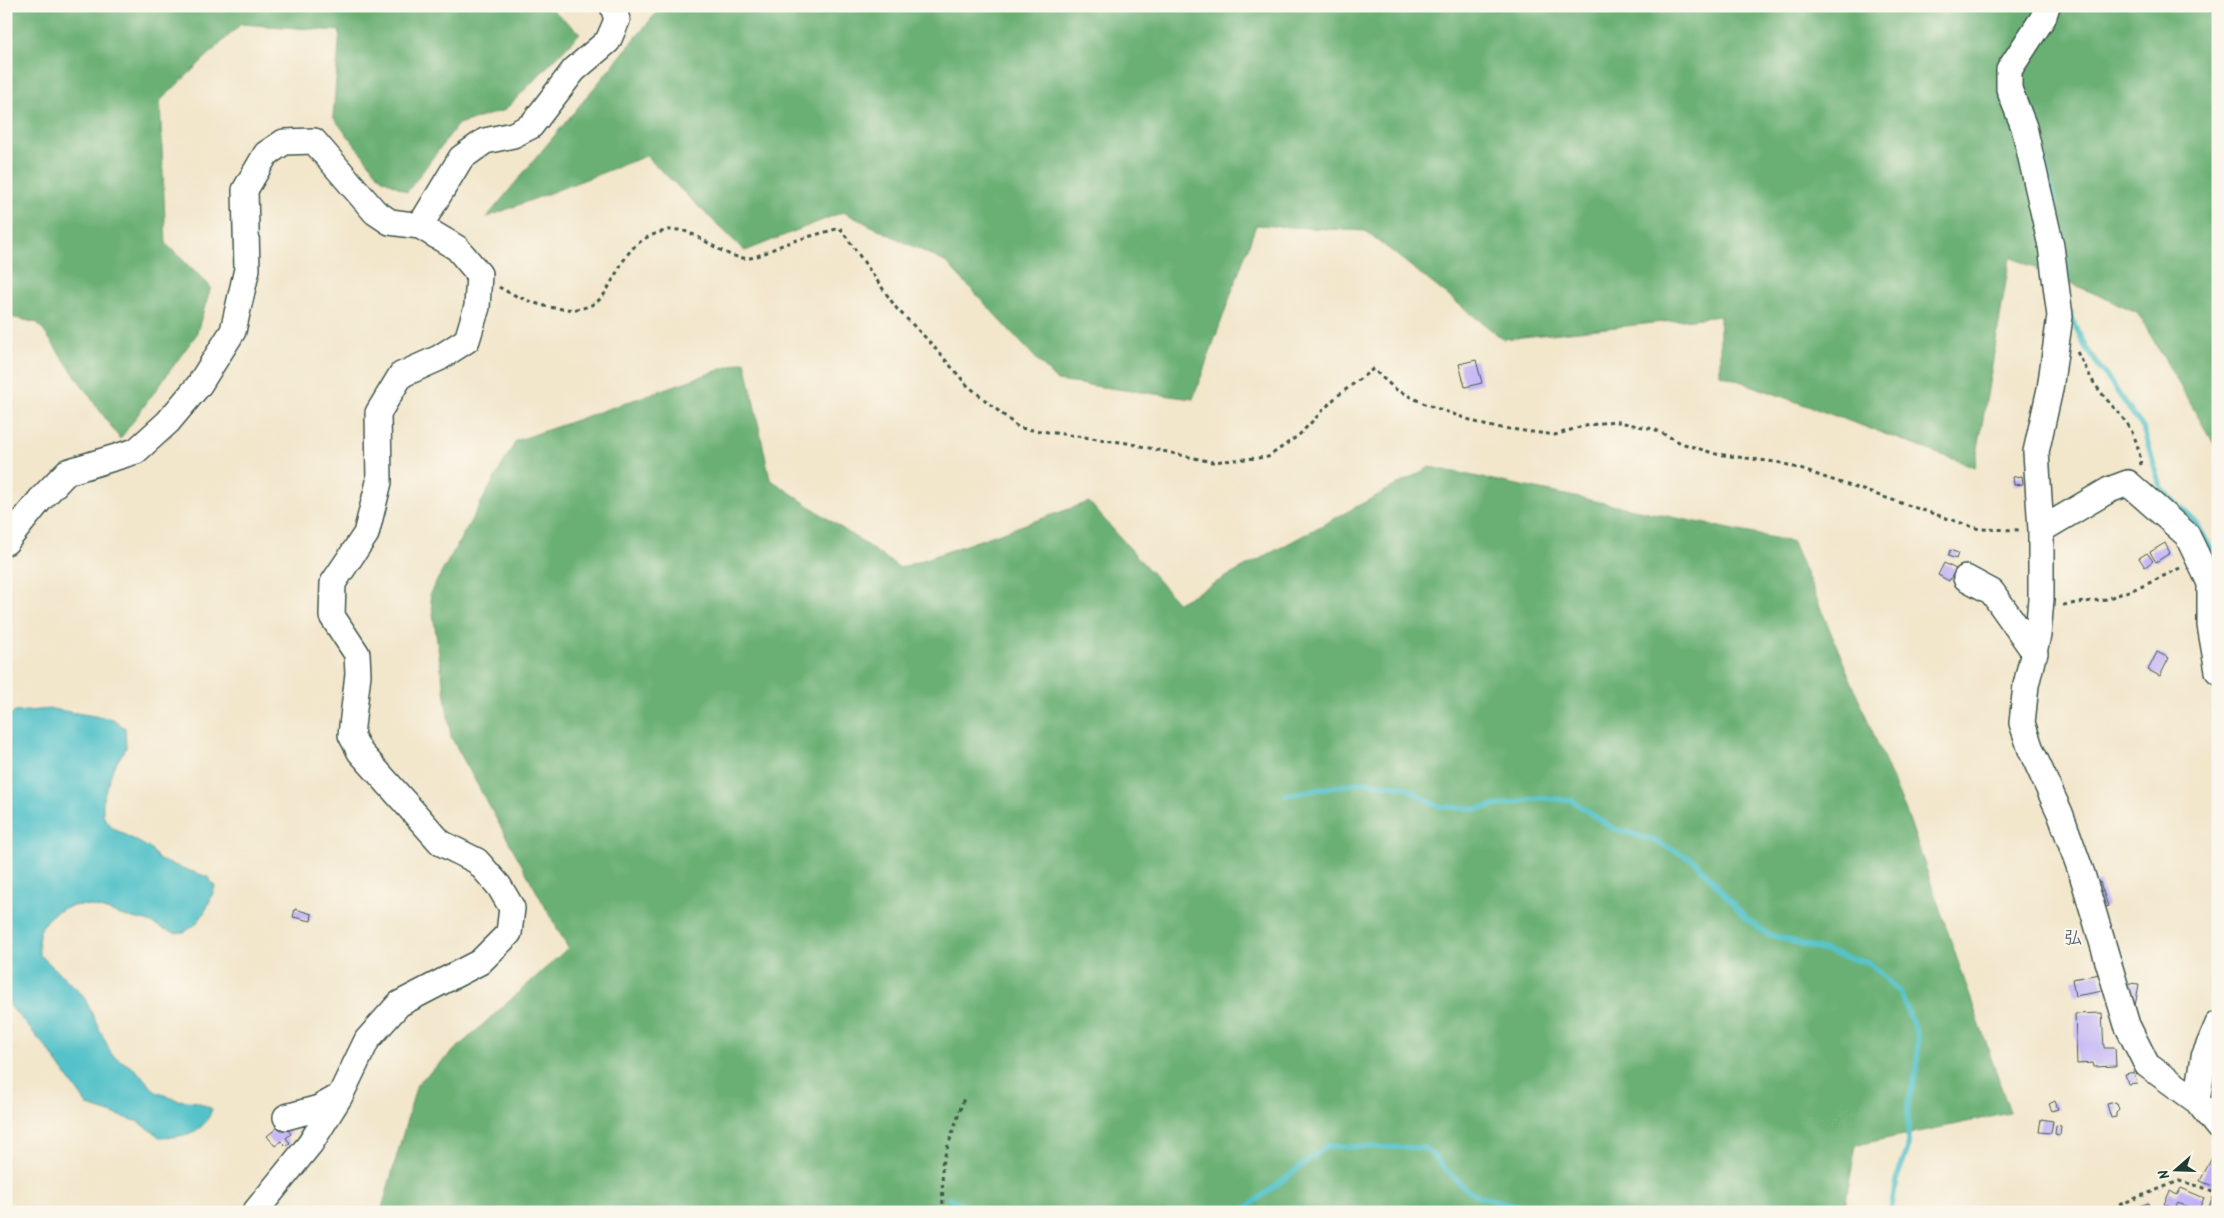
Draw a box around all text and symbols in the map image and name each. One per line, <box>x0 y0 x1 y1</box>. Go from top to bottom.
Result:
district label: 弘 <box>2063 924 2083 954</box>
north arrow <box>2152 1146 2202 1196</box>
text: N <box>2153 1166 2177 1182</box>

